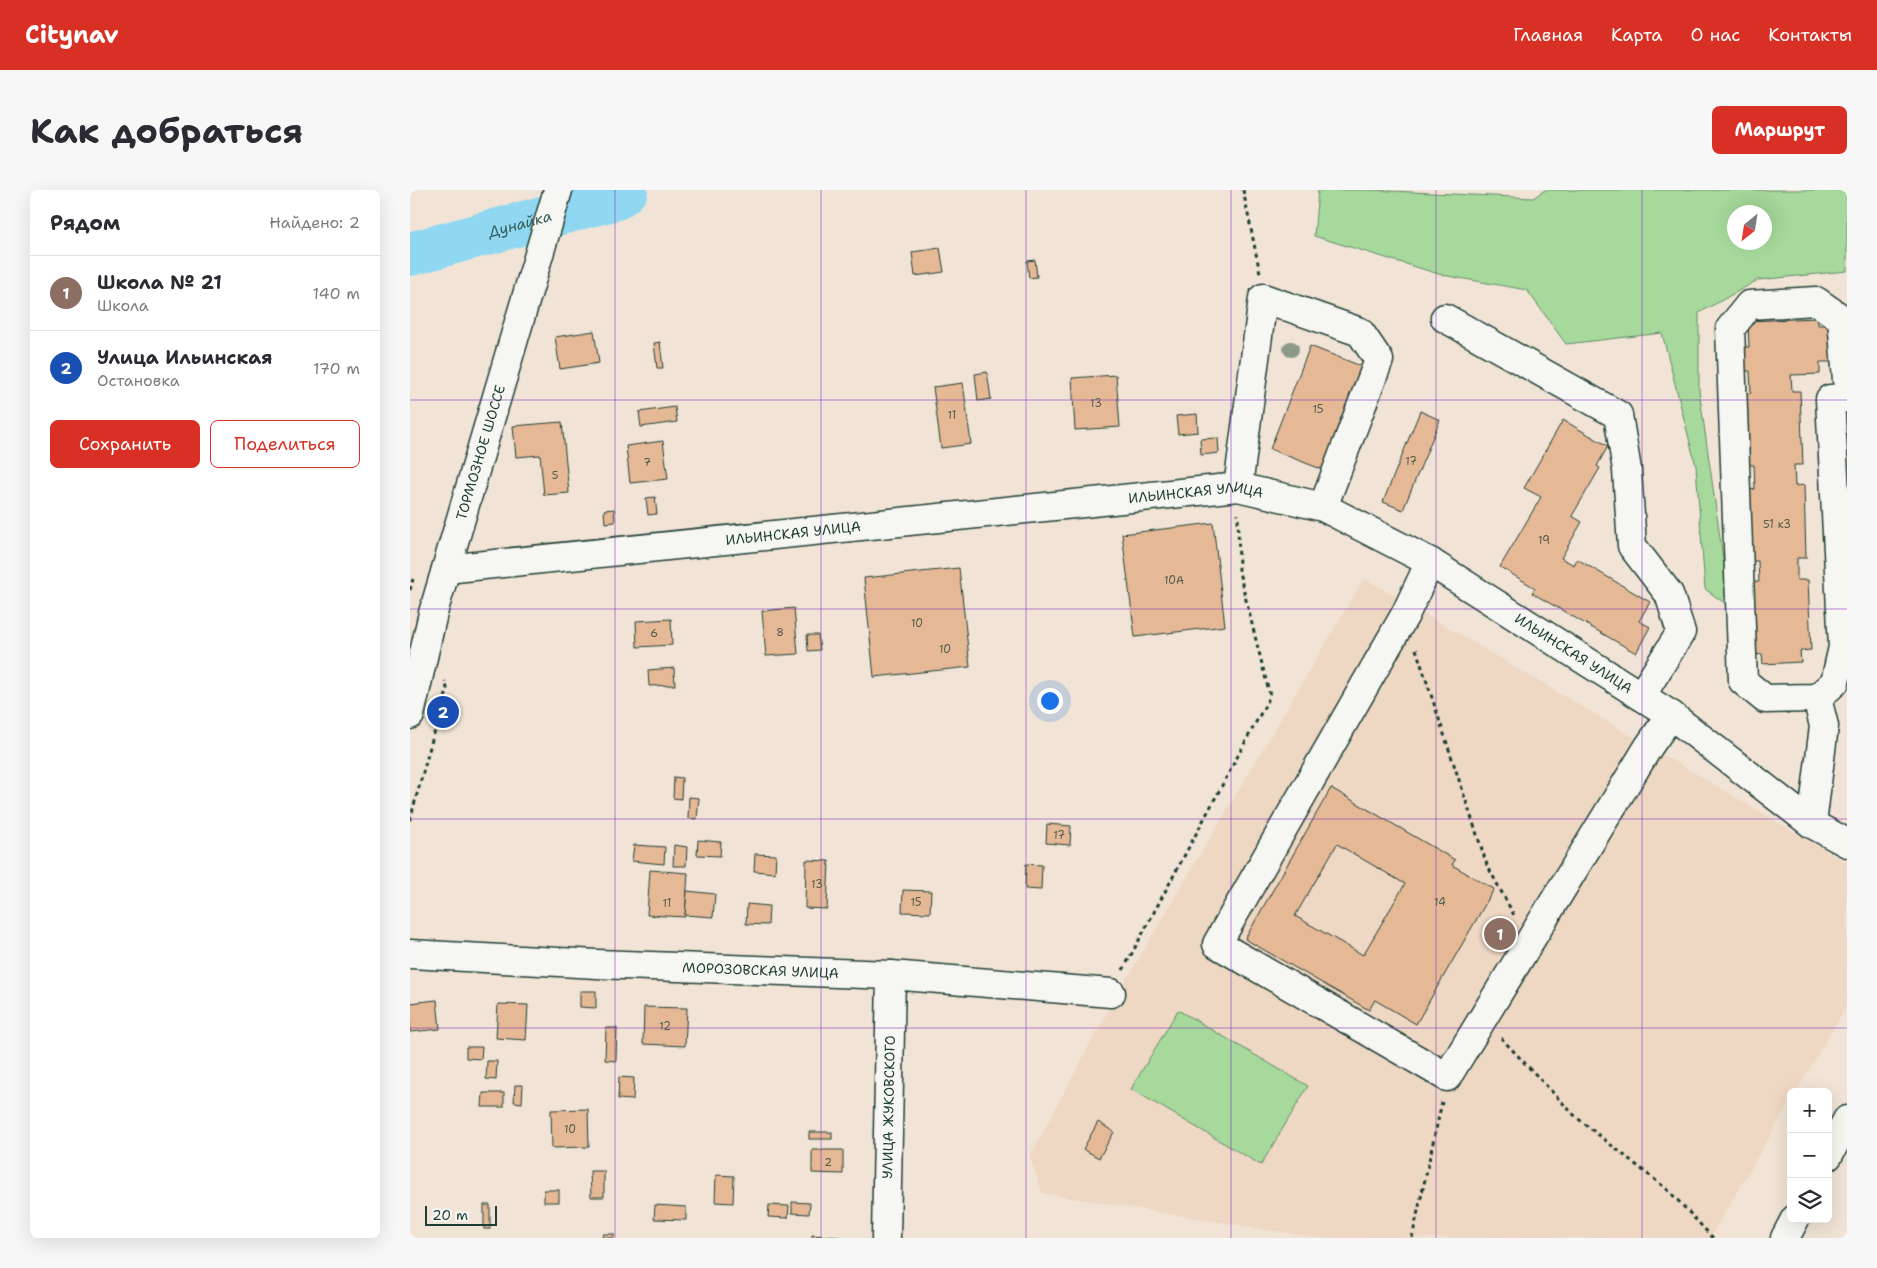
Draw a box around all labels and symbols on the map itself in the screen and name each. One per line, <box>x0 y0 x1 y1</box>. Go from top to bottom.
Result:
north arrow <box>1727 205 1772 250</box>
water label: Дунайка <box>485 206 554 243</box>
street label: ТОРМОЗНОЕ ШОССЕ <box>452 382 509 522</box>
house number: 13 <box>1090 396 1102 411</box>
house number: 15 <box>1312 402 1324 417</box>
house number: 11 <box>948 408 956 423</box>
house number: 17 <box>1405 454 1417 469</box>
house number: 7 <box>643 455 651 470</box>
house number: 5 <box>552 468 559 483</box>
street label: ИЛЬИНСКАЯ УЛИЦА <box>1127 477 1265 507</box>
street label: ИЛЬИНСКАЯ УЛИЦА <box>725 517 862 549</box>
house number: 51 к3 <box>1763 517 1791 532</box>
house number: 19 <box>1538 533 1550 548</box>
house number: 10А <box>1164 573 1184 588</box>
street label: ИЛЬИНСКАЯ УЛИЦА <box>1511 609 1636 697</box>
house number: 10 <box>911 616 923 631</box>
house number: 8 <box>776 625 784 640</box>
house number: 6 <box>650 626 658 641</box>
house number: 10 <box>939 642 951 657</box>
your location <box>1037 688 1063 714</box>
pin: 2 <box>427 693 459 731</box>
house number: 17 <box>1053 828 1065 843</box>
house number: 13 <box>811 877 823 892</box>
house number: 15 <box>910 895 922 910</box>
house number: 14 <box>1434 895 1446 910</box>
house number: 11 <box>663 896 671 911</box>
pin: 1 <box>1484 915 1516 953</box>
street label: МОРОЗОВСКАЯ УЛИЦА <box>682 958 839 982</box>
house number: 12 <box>659 1019 671 1034</box>
street label: УЛИЦА ЖУКОВСКОГО <box>878 1035 899 1179</box>
house number: 10 <box>564 1122 576 1137</box>
house number: 2 <box>824 1155 832 1170</box>
scale bar <box>425 1203 498 1226</box>

